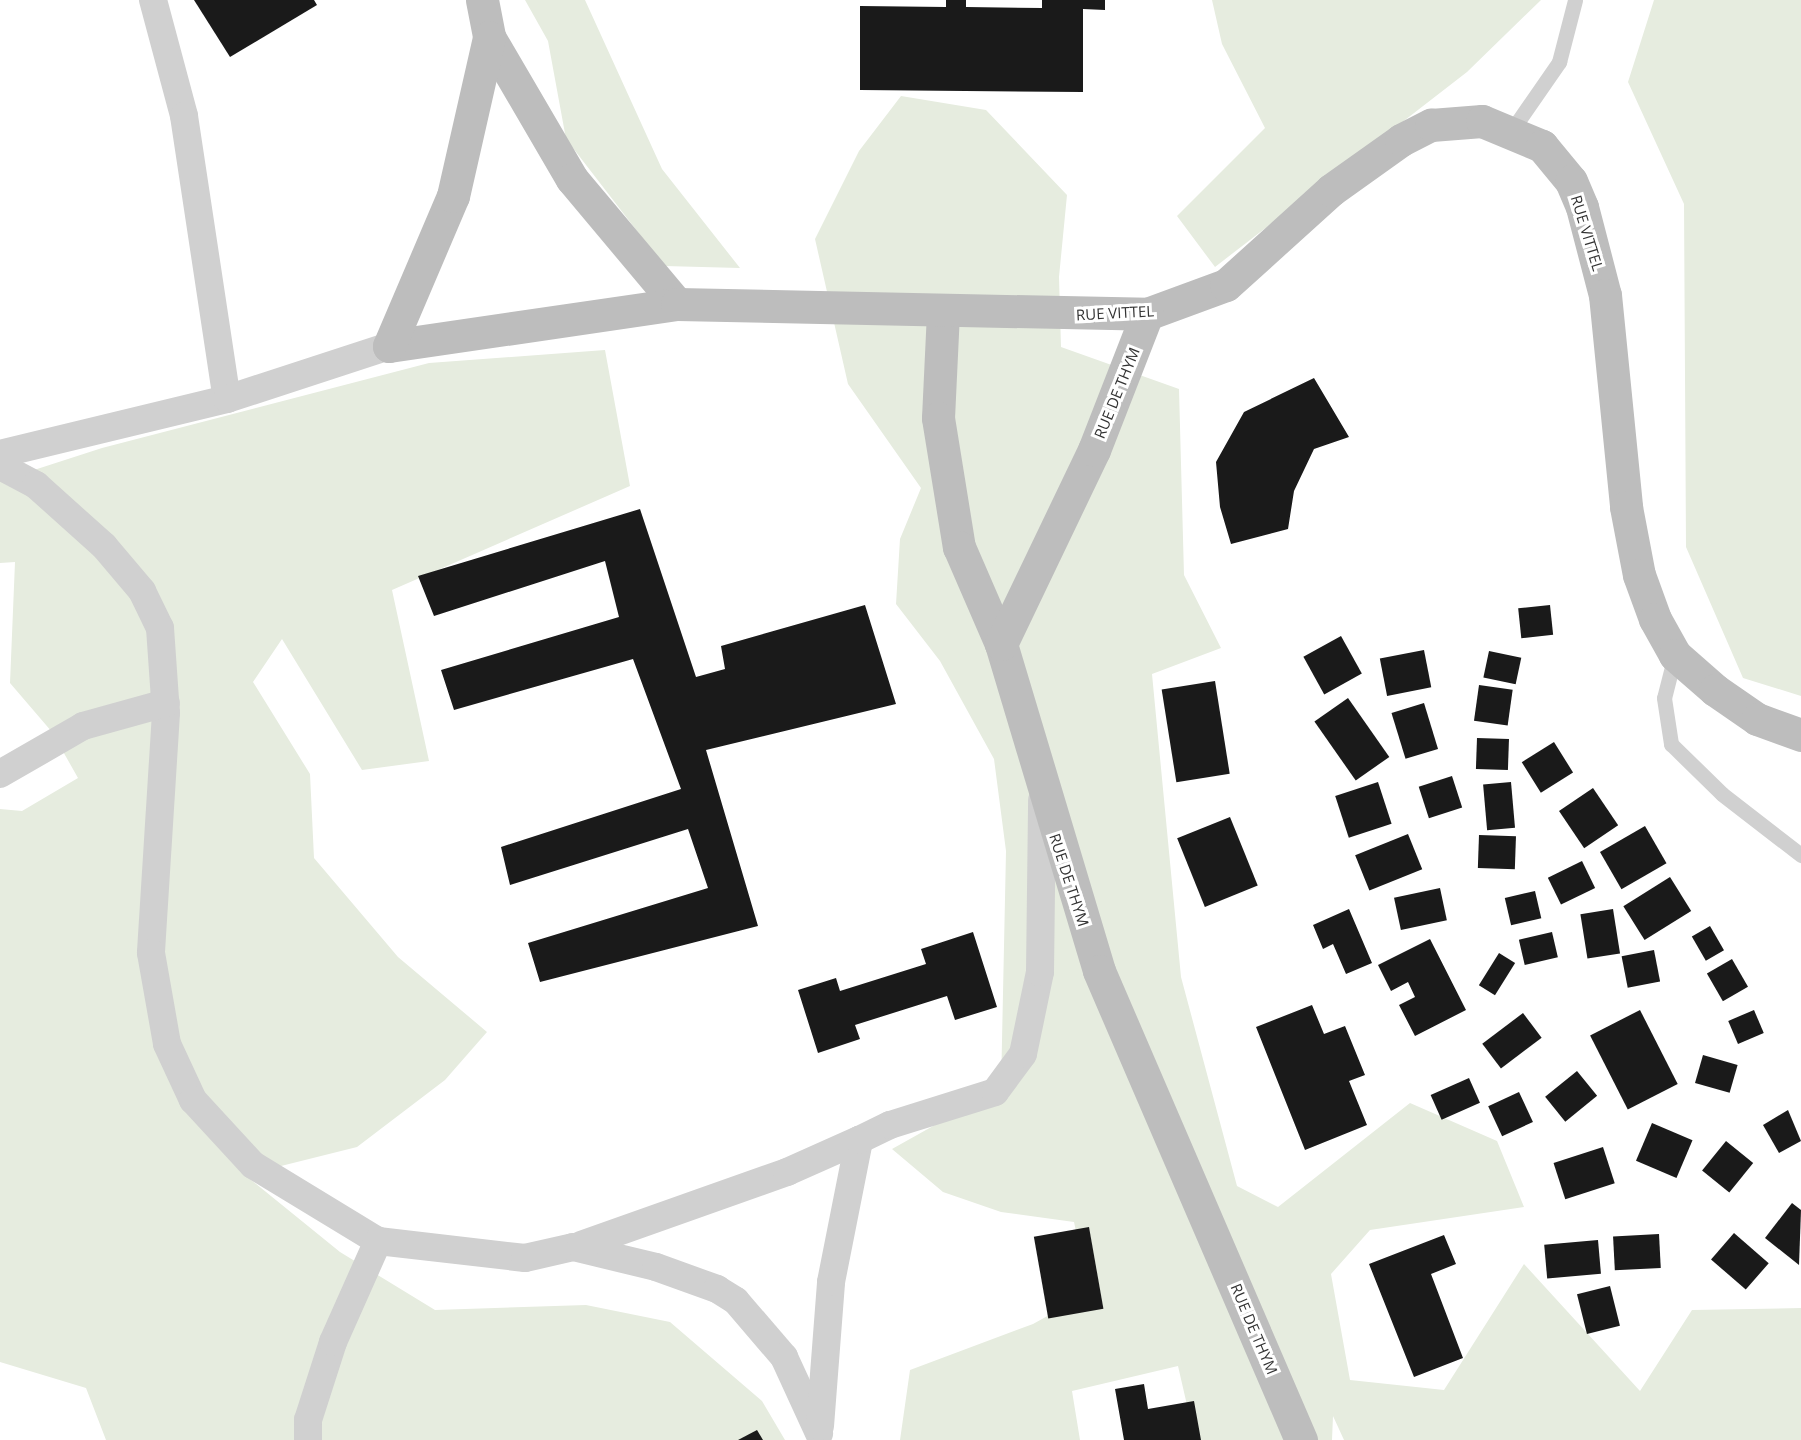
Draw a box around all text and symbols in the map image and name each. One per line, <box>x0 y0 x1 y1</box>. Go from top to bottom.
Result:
street label: RUE VITTEL <box>1567 193 1607 273</box>
street label: RUE VITTEL <box>1075 302 1155 324</box>
street label: RUE DE THYM <box>1091 345 1143 441</box>
street label: RUE DE THYM <box>1045 831 1093 929</box>
street label: RUE DE THYM <box>1227 1281 1281 1377</box>

